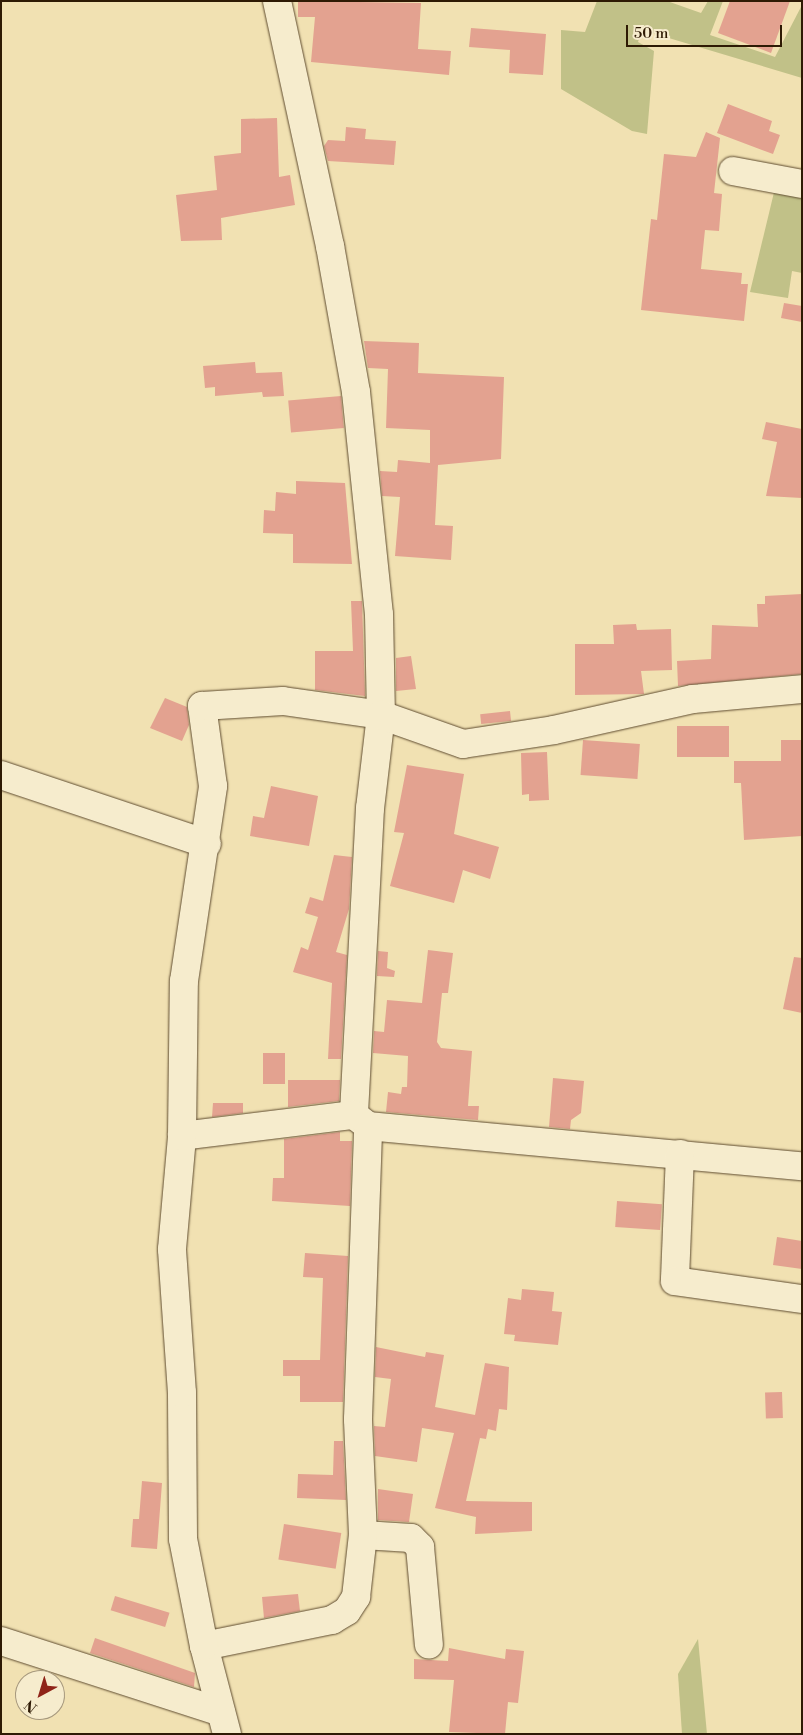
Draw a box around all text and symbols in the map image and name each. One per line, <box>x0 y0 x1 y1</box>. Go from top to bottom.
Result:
scale bar <box>628 15 784 47</box>
text: 50 m <box>634 24 668 43</box>
north arrow <box>15 1670 65 1720</box>
text: N <box>21 1695 41 1716</box>

